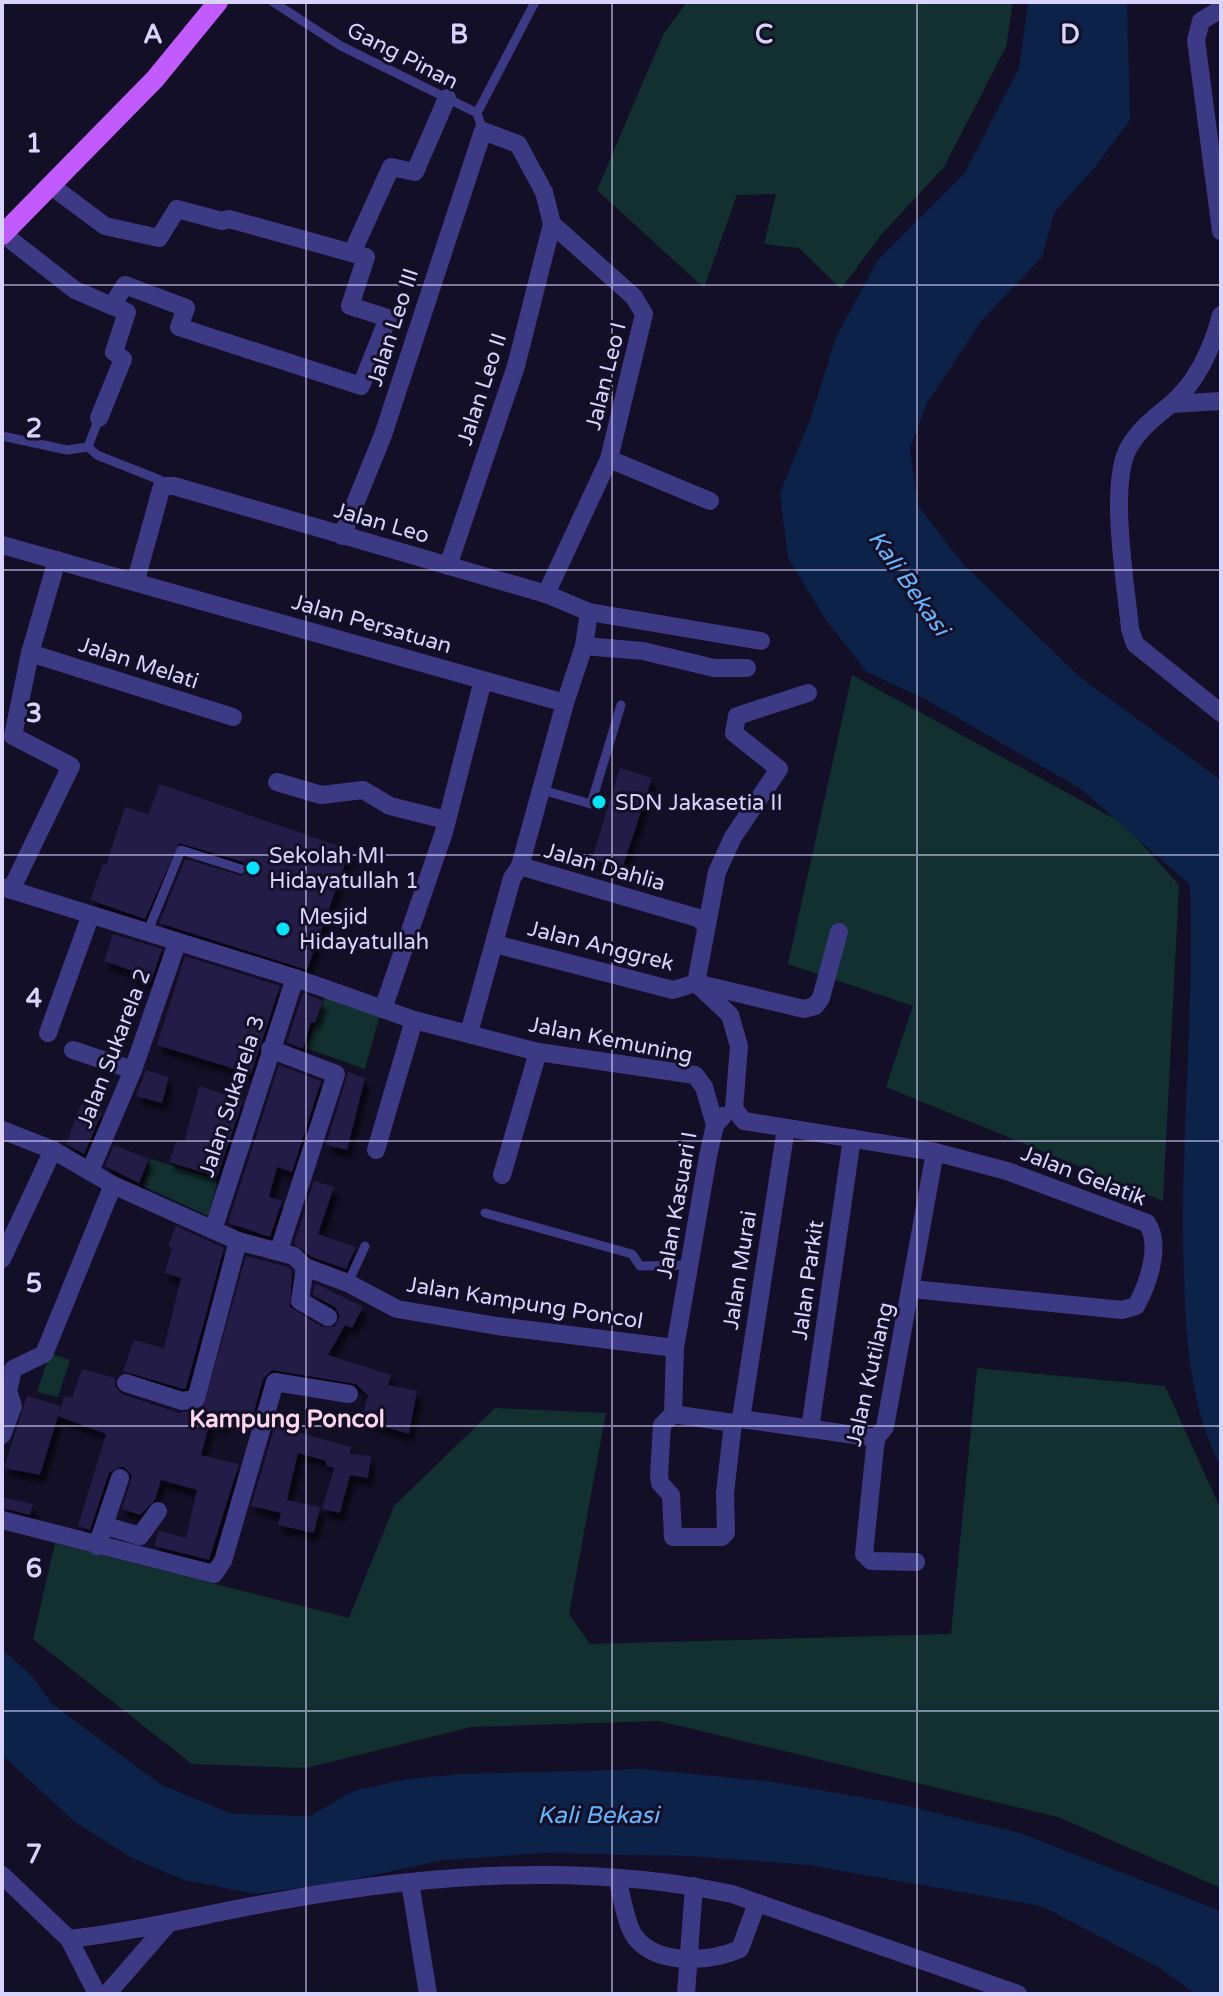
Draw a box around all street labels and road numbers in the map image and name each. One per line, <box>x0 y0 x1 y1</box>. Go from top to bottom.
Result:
street label: Gang Pinan <box>343 17 462 95</box>
street label: Jalan Leo III <box>362 265 424 390</box>
street label: Jalan Leo I <box>580 320 632 433</box>
street label: Jalan Leo II <box>452 330 512 449</box>
street label: Jalan Leo <box>331 497 432 549</box>
street label: Jalan Persatuan <box>289 589 455 659</box>
street label: Jalan Melati <box>76 631 202 695</box>
street label: Jalan Dahlia <box>541 837 668 897</box>
street label: Jalan Anggrek <box>525 915 676 977</box>
street label: Jalan Sukarela 2 <box>72 965 156 1132</box>
street label: Jalan Kemuning <box>527 1011 695 1069</box>
street label: Jalan Sukarela 3 <box>194 1012 270 1180</box>
street label: Jalan Kasuari I <box>651 1130 703 1281</box>
street label: Jalan Gelatik <box>1017 1140 1150 1212</box>
street label: Jalan Murai <box>718 1209 762 1332</box>
street label: Jalan Parkit <box>787 1219 829 1342</box>
street label: Jalan Kampung Poncol <box>405 1271 645 1335</box>
street label: Jalan Kutilang <box>841 1300 899 1449</box>

